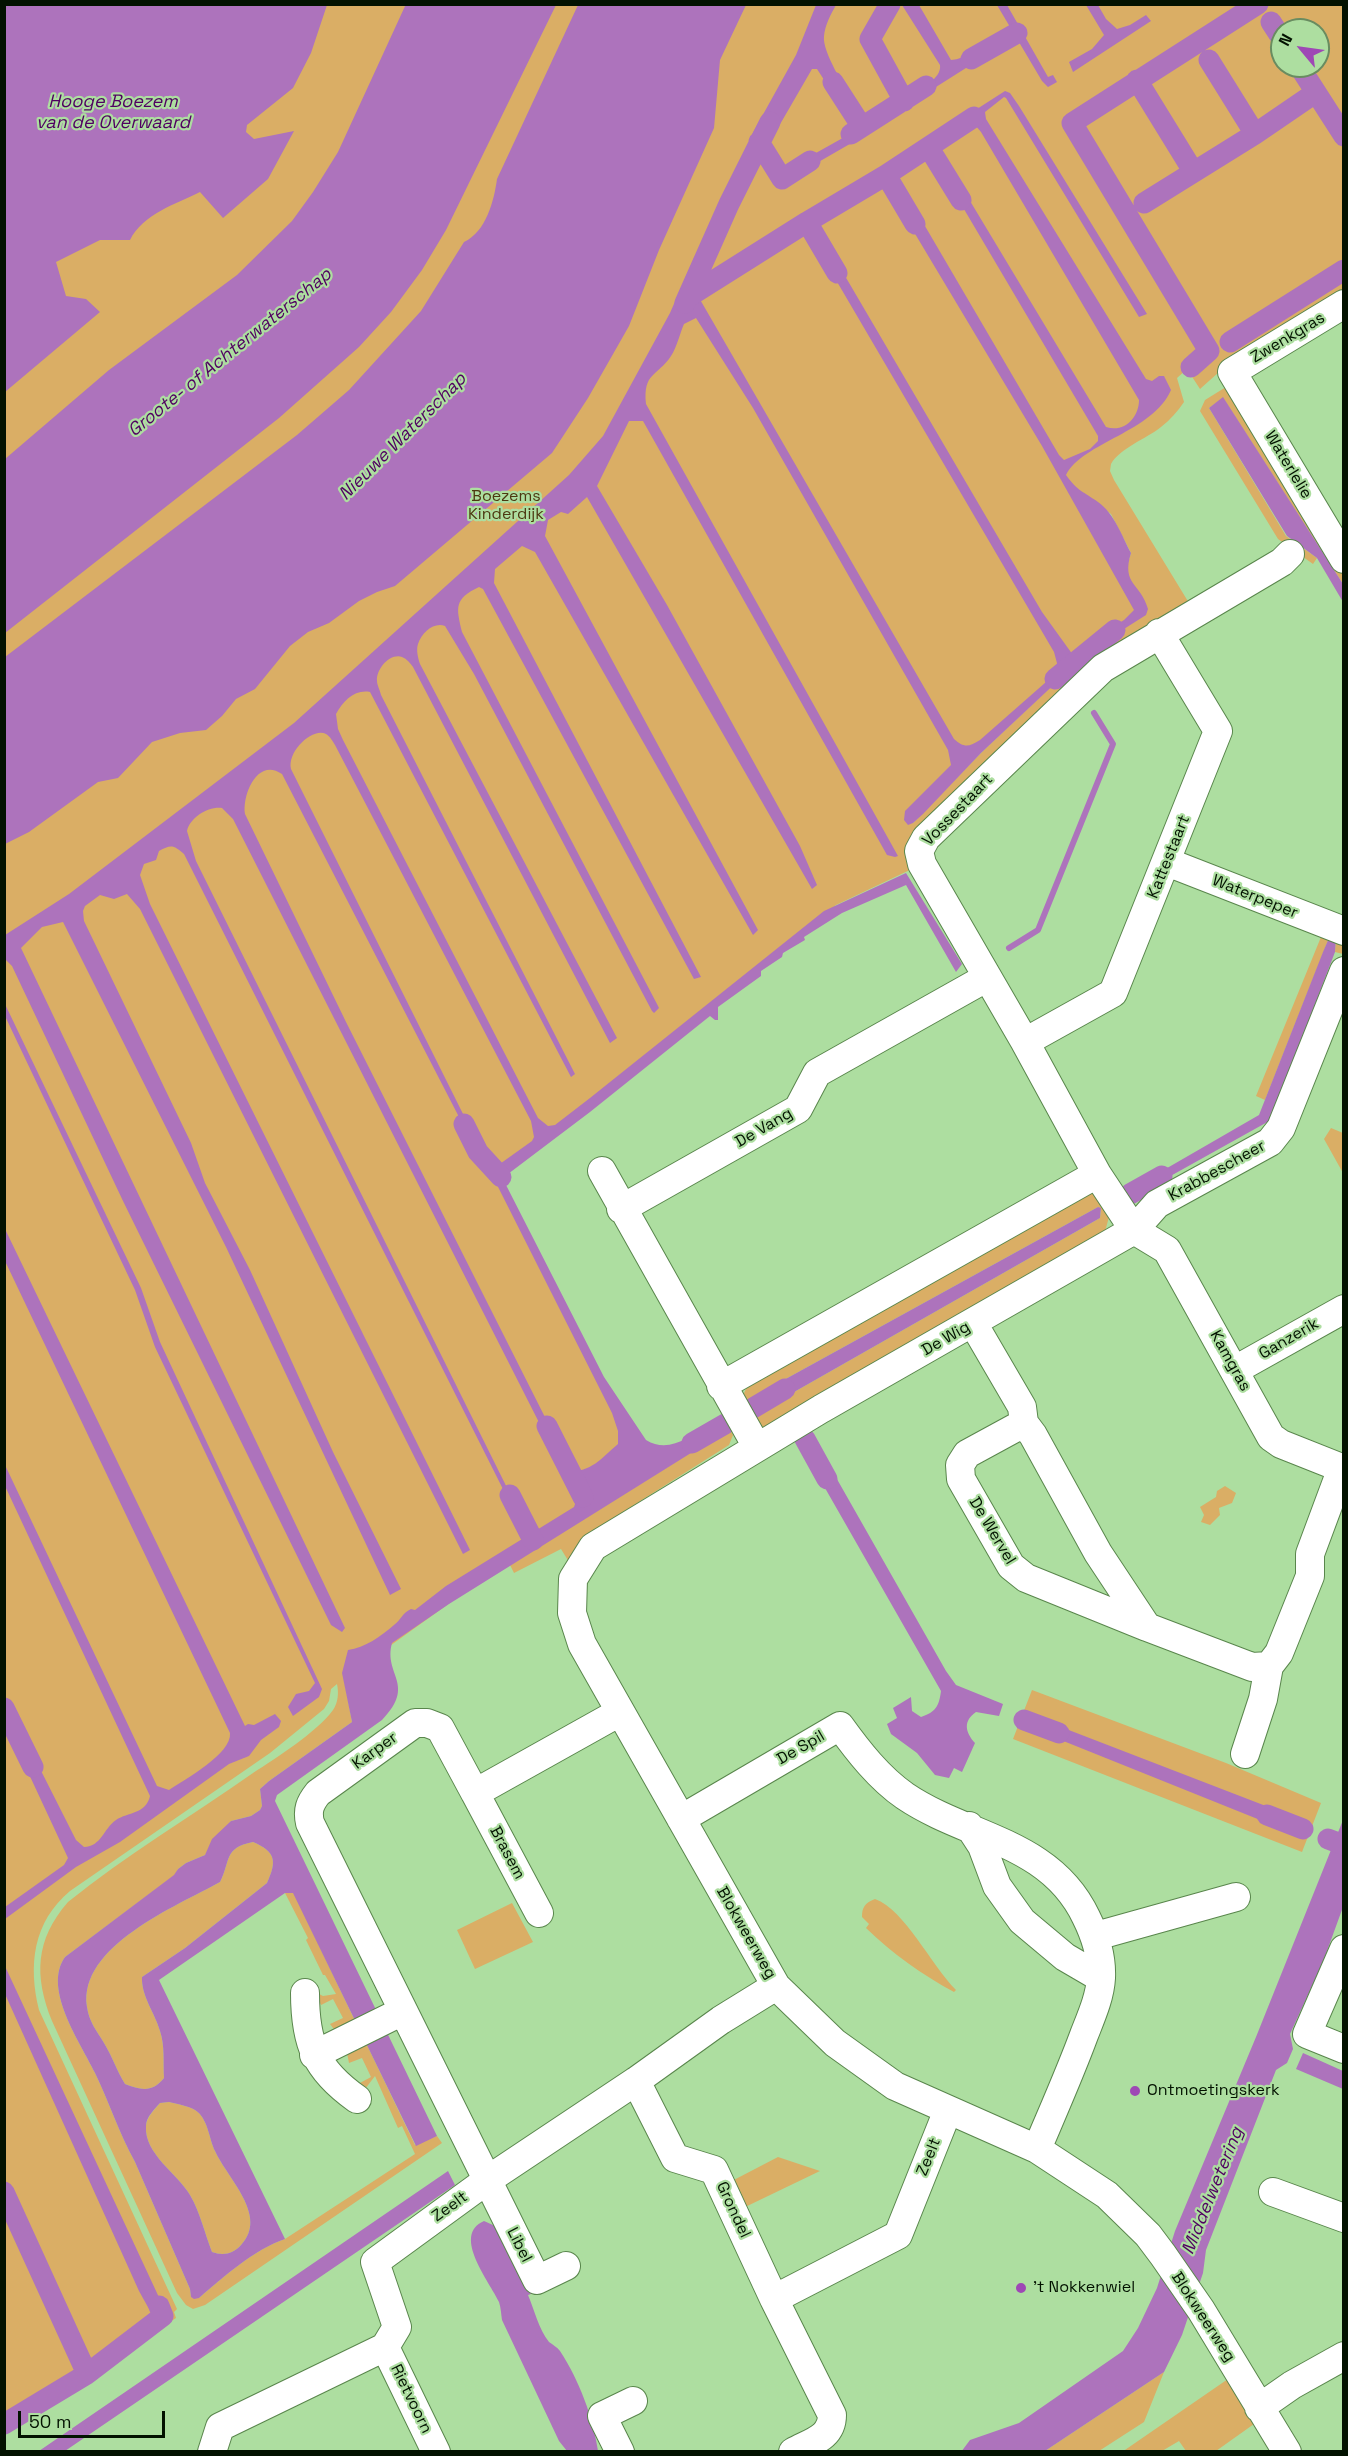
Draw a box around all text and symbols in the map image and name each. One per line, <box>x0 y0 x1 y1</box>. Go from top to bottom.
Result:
north arrow <box>1270 18 1330 78</box>
text: N <box>1274 30 1297 50</box>
water label: Hooge Boezem van de Overwaard <box>36 91 190 134</box>
water label: Groote- of Achterwaterschap <box>124 264 336 442</box>
street label: Zwenkgras <box>1248 308 1328 368</box>
water label: Nieuwe Waterschap <box>335 369 471 505</box>
street label: Waterlelie <box>1260 428 1316 502</box>
park label: Boezems Kinderdijk <box>468 487 544 525</box>
street label: Vossestaart <box>919 770 997 850</box>
street label: Kattestaart <box>1144 812 1194 902</box>
street label: Waterpeper <box>1209 871 1301 923</box>
street label: De Vang <box>732 1104 796 1152</box>
street label: Krabbescheer <box>1165 1137 1269 1205</box>
street label: Ganzerik <box>1256 1314 1322 1364</box>
street label: De Wig <box>919 1318 973 1360</box>
street label: Kamgras <box>1206 1327 1254 1395</box>
street label: De Wervel <box>964 1494 1020 1568</box>
street label: De Spil <box>774 1727 828 1769</box>
street label: Karper <box>349 1728 401 1774</box>
street label: Brasem <box>485 1823 529 1883</box>
street label: Blokweerweg <box>712 1884 780 1982</box>
place label: Ontmoetingskerk <box>1147 2081 1280 2101</box>
marker: Ontmoetingskerk <box>1128 2084 1142 2098</box>
water label: Middelwetering <box>1178 2124 1248 2258</box>
street label: Zeelt <box>913 2135 945 2179</box>
street label: Grondel <box>712 2179 754 2241</box>
street label: Zeelt <box>428 2188 472 2226</box>
street label: Libel <box>502 2224 536 2266</box>
street label: Blokweerweg <box>1167 2269 1239 2365</box>
place label: 't Nokkenwiel <box>1033 2278 1135 2298</box>
marker: 't Nokkenwiel <box>1014 2281 1028 2295</box>
street label: Rietvoorn <box>386 2361 436 2437</box>
scale bar <box>21 2399 168 2437</box>
text: 50 m <box>29 2410 71 2433</box>

